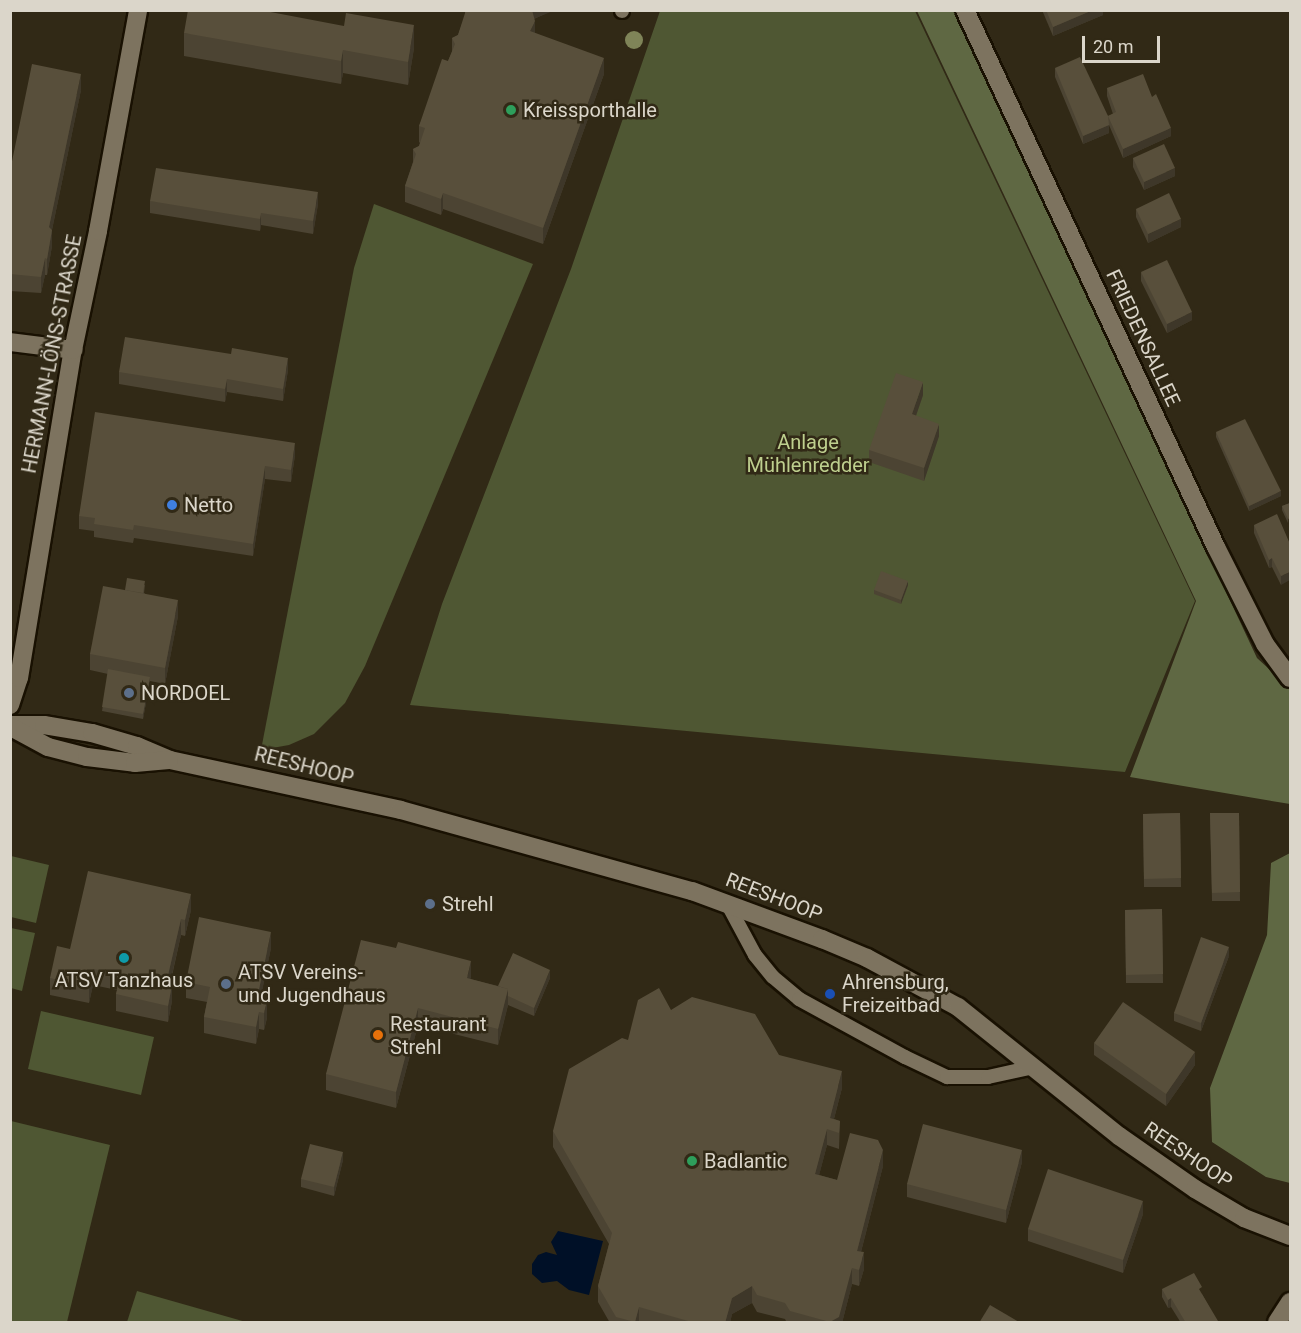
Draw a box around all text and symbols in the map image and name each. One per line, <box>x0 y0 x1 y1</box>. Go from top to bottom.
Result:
scale bar <box>1085 24 1163 62</box>
text: 20 m <box>1093 36 1133 57</box>
place label: Kreissporthalle <box>523 98 657 122</box>
marker: Kreissporthalle <box>504 103 518 117</box>
street label: HERMANN-LÖNS-STRASSE <box>17 233 87 475</box>
street label: FRIEDENSALLEE <box>1101 266 1185 410</box>
park label: Anlage Mühlenredder <box>746 430 870 477</box>
place label: Netto <box>184 493 233 517</box>
marker: Netto <box>165 498 179 512</box>
place label: NORDOEL <box>141 681 230 705</box>
marker: NORDOEL <box>122 686 136 700</box>
street label: REESHOOP <box>252 742 356 790</box>
street label: REESHOOP <box>722 868 826 926</box>
place label: Strehl <box>442 892 493 916</box>
marker: Strehl <box>423 897 437 911</box>
marker: ATSV Tanzhaus <box>117 951 131 965</box>
place label: ATSV Vereins- und Jugendhaus <box>238 960 386 1007</box>
place label: ATSV Tanzhaus <box>54 968 194 992</box>
place label: Ahrensburg, Freizeitbad <box>842 970 949 1017</box>
marker: ATSV Vereins- und Jugendhaus <box>219 977 233 991</box>
marker: Ahrensburg, Freizeitbad <box>823 987 837 1001</box>
place label: Restaurant Strehl <box>390 1012 487 1059</box>
marker: Restaurant Strehl <box>371 1028 385 1042</box>
street label: REESHOOP <box>1139 1117 1237 1193</box>
place label: Badlantic <box>704 1149 787 1173</box>
marker: Badlantic <box>685 1154 699 1168</box>

